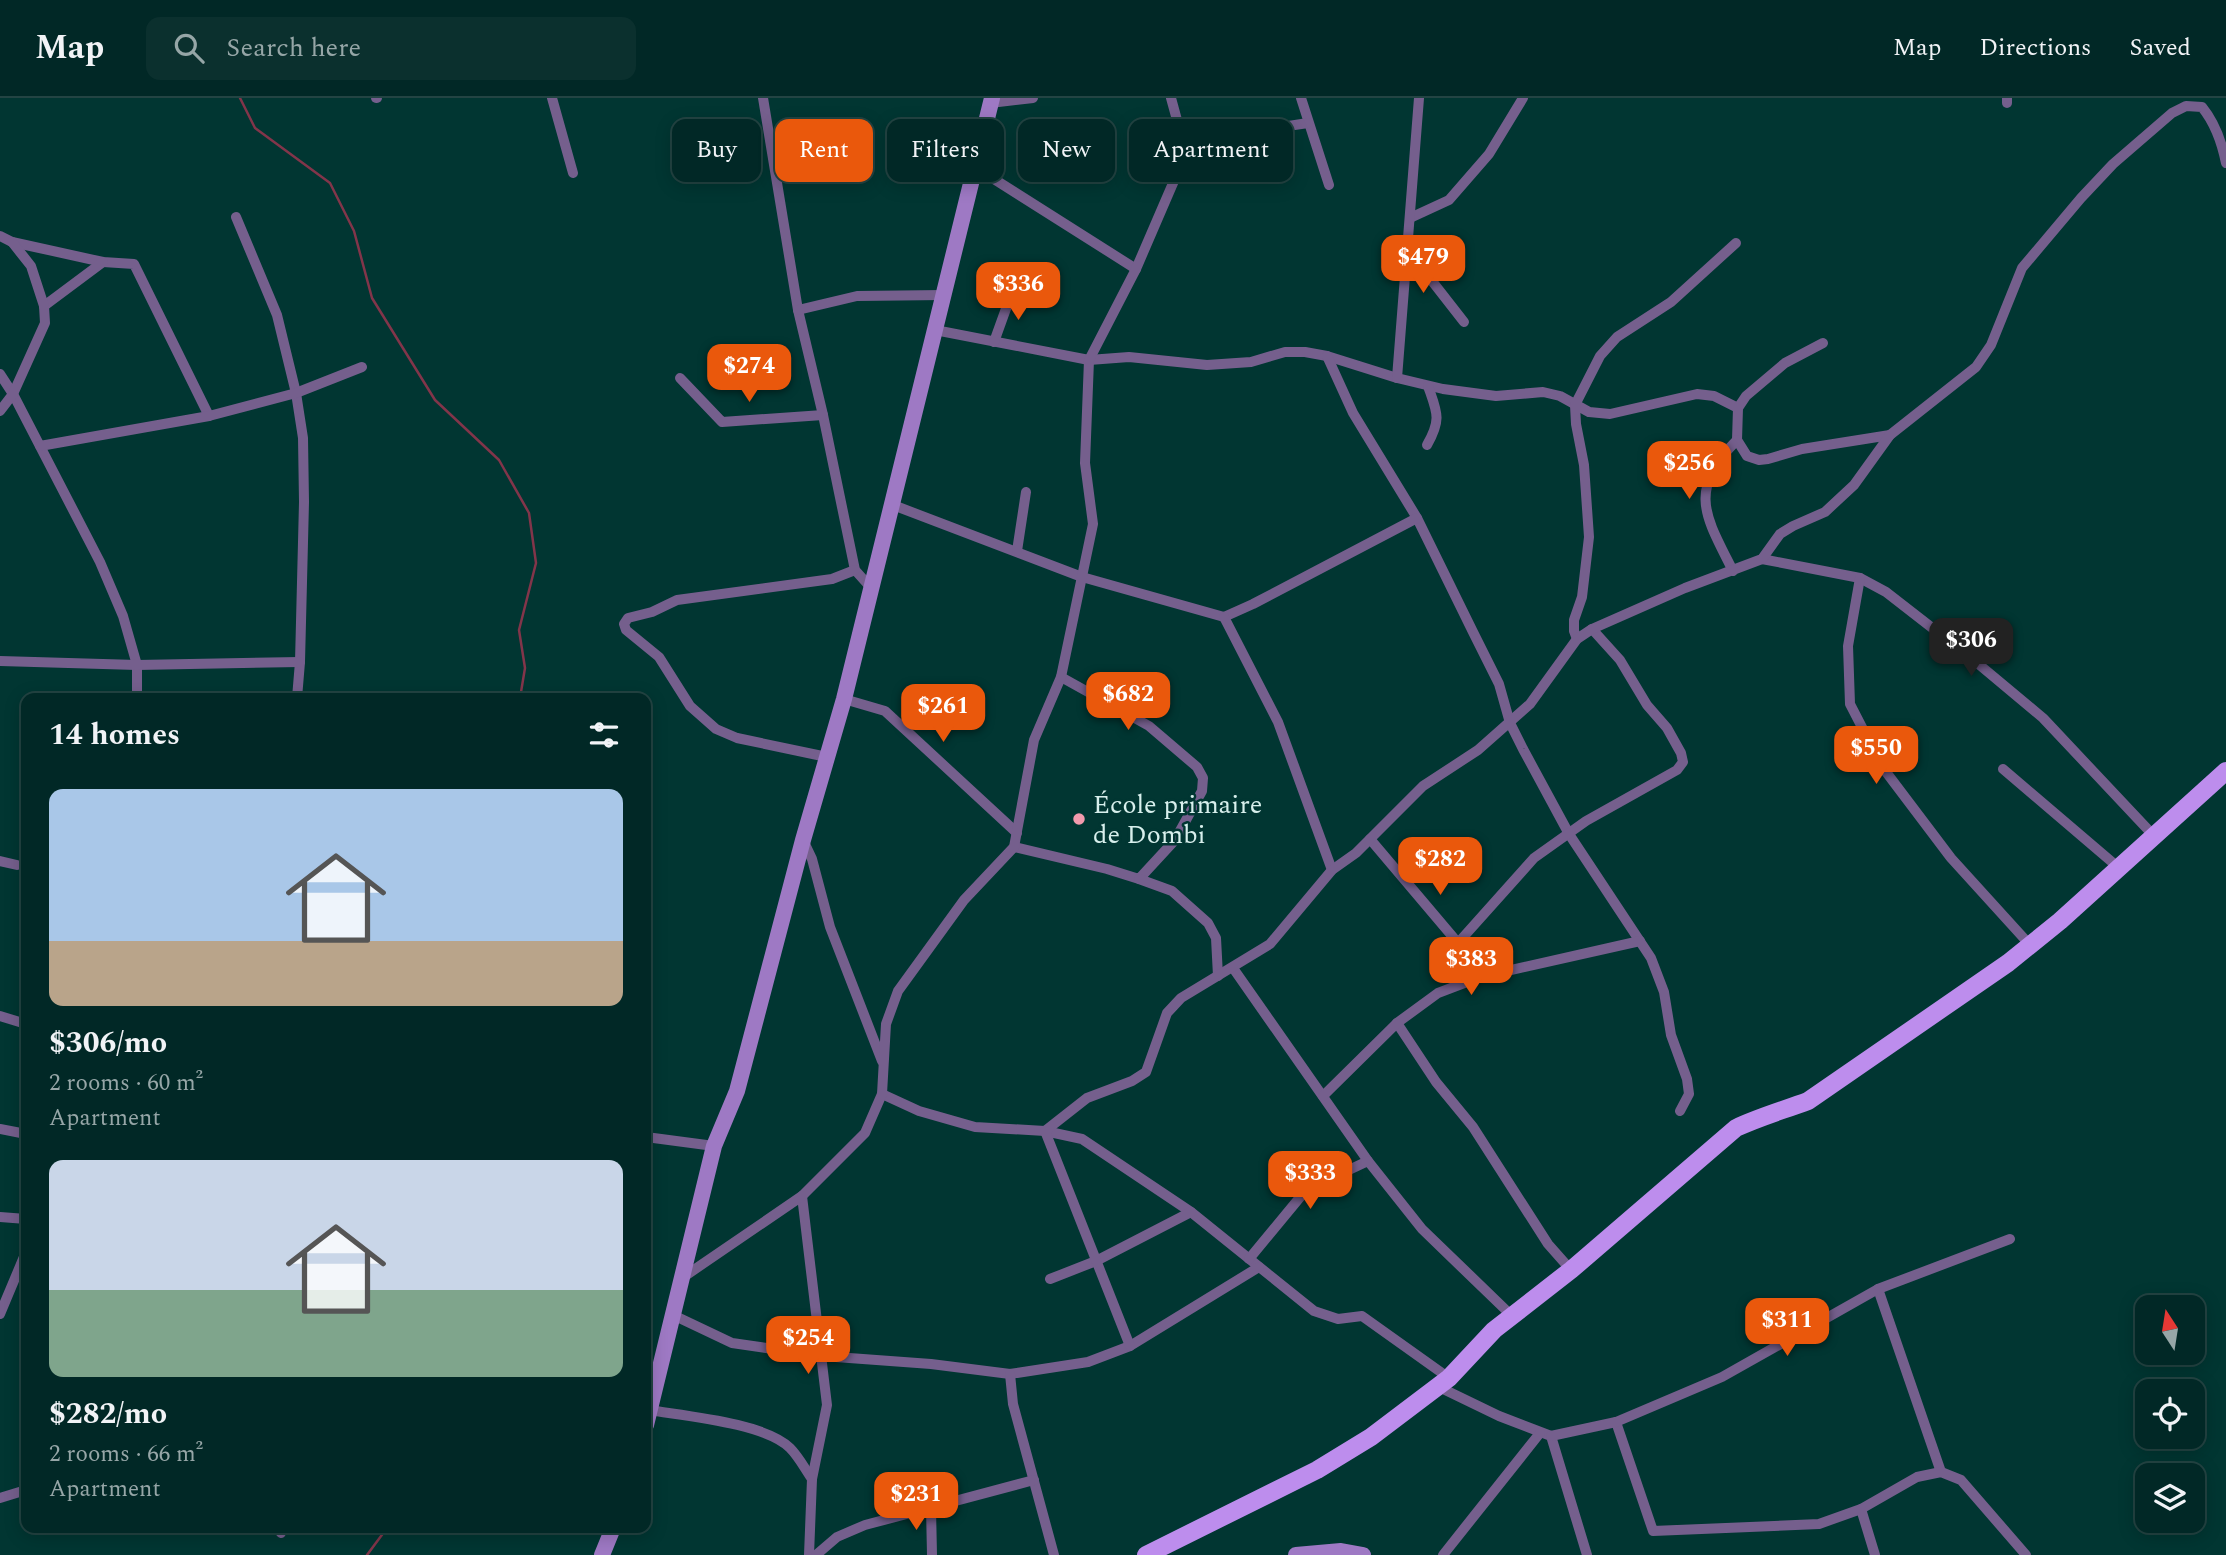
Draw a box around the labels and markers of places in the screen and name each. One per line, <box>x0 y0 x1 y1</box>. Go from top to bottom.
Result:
pin: $479 <box>1382 236 1464 295</box>
pin: $336 <box>977 262 1059 322</box>
pin: $274 <box>708 344 790 404</box>
pin: $256 <box>1648 442 1730 501</box>
pin: $306 <box>1930 618 2012 678</box>
pin: $682 <box>1087 672 1169 732</box>
pin: $261 <box>902 684 984 744</box>
pin: $550 <box>1835 726 1917 786</box>
place label: École primaire de Dombi <box>1093 785 1262 855</box>
marker: École primaire de Dombi <box>1071 811 1087 827</box>
pin: $282 <box>1399 838 1481 897</box>
pin: $383 <box>1430 937 1512 997</box>
pin: $333 <box>1269 1152 1351 1211</box>
pin: $311 <box>1746 1298 1828 1358</box>
pin: $254 <box>767 1316 849 1376</box>
pin: $231 <box>875 1472 957 1532</box>

